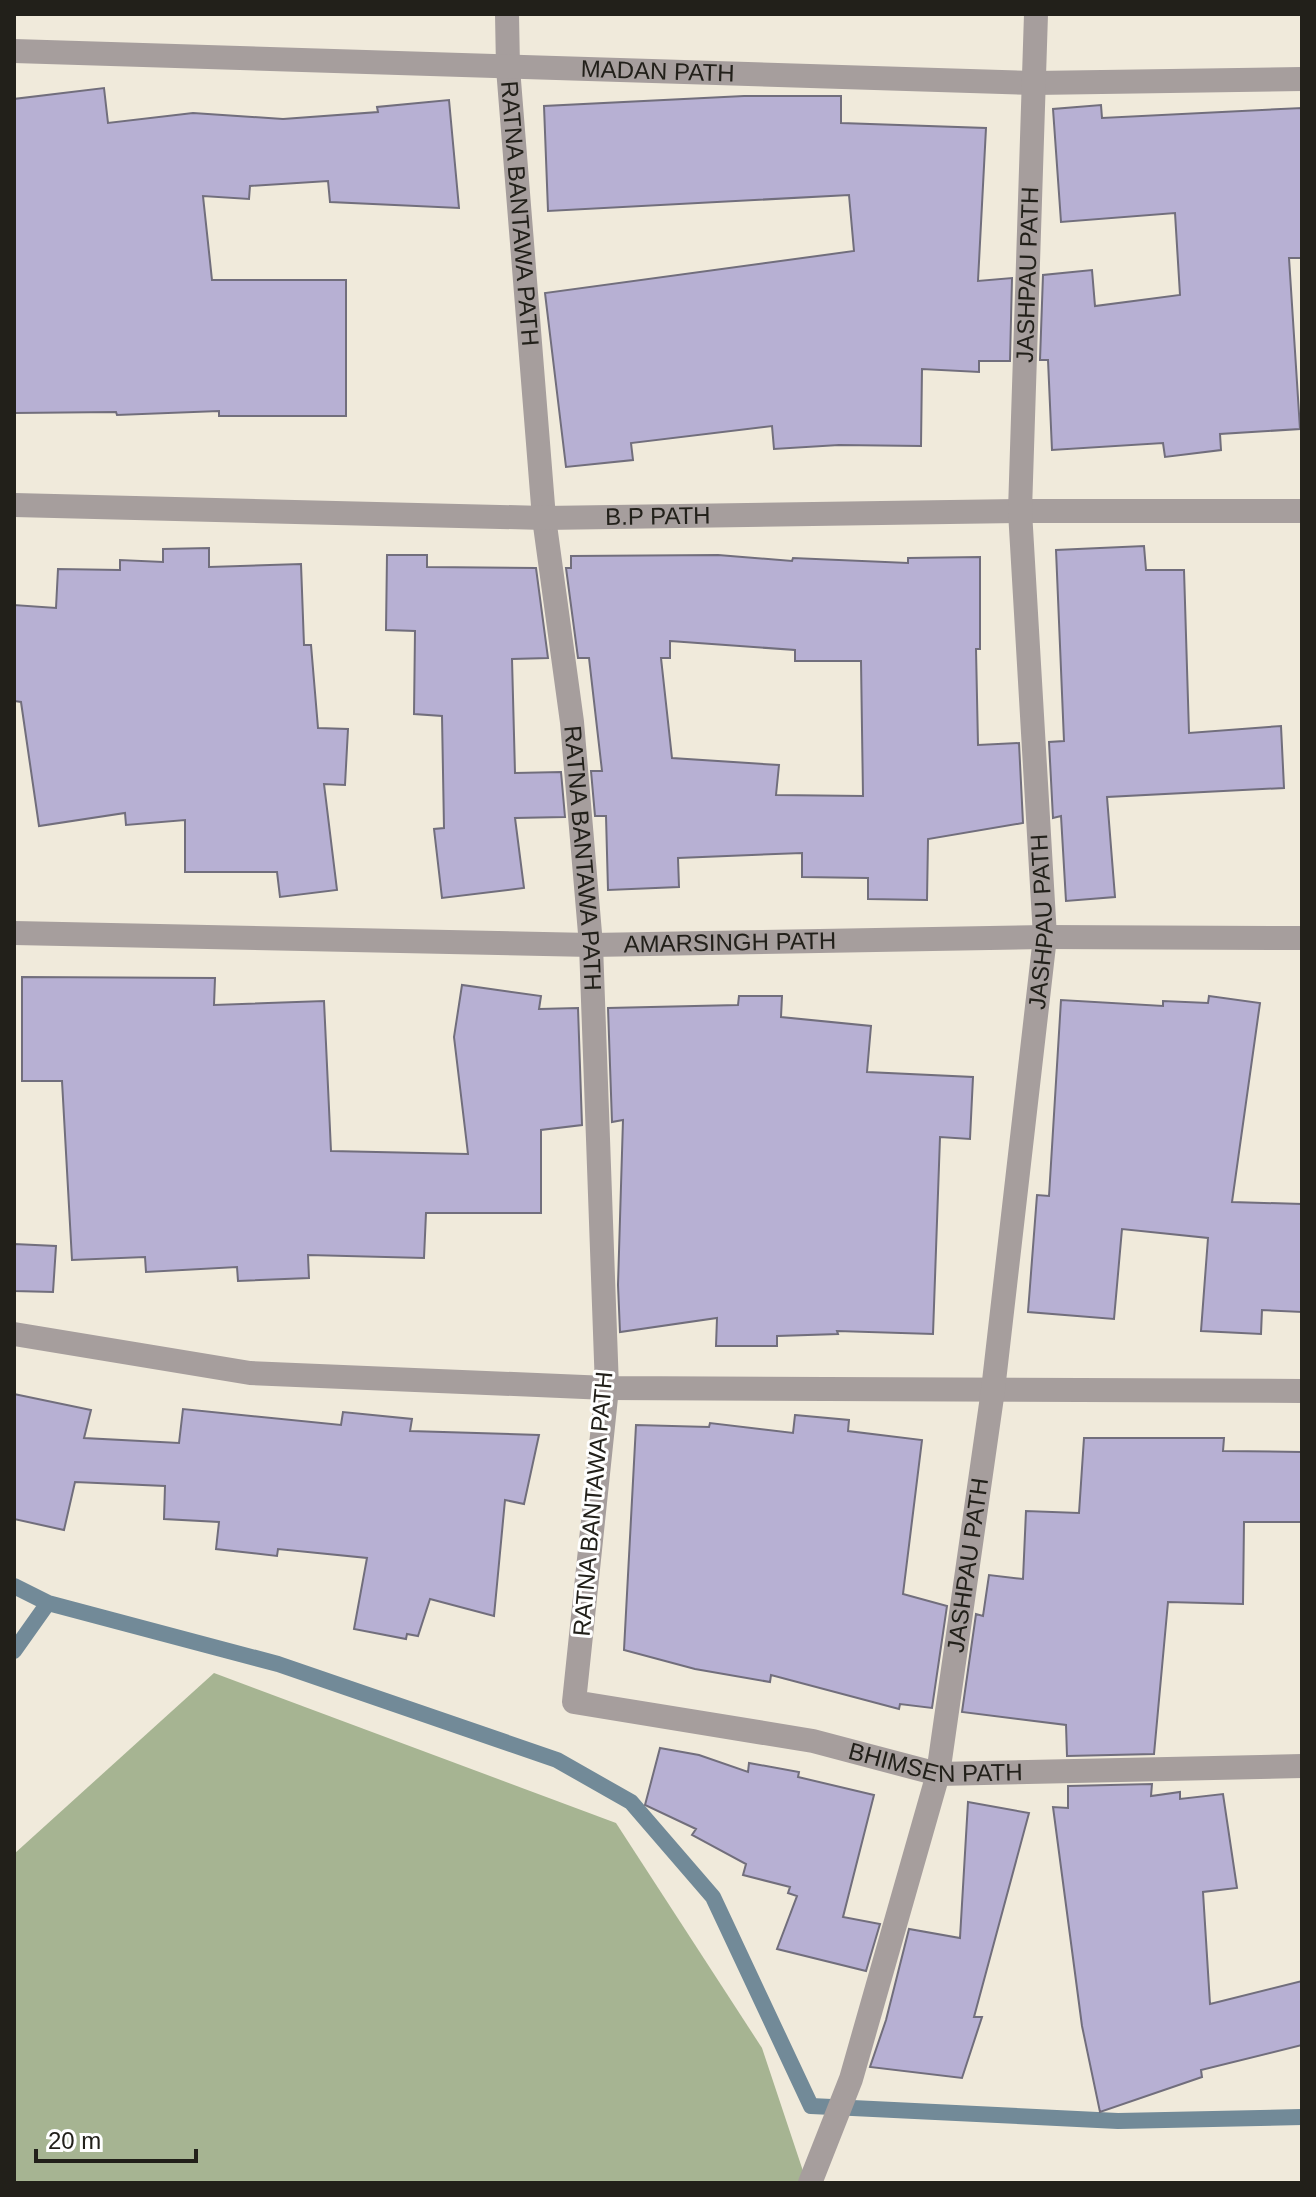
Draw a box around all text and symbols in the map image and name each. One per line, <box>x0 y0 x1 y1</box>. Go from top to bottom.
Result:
street label: MADAN PATH <box>580 55 735 87</box>
street label: RATNA BANTAWA PATH <box>496 80 544 347</box>
street label: JASHPAU PATH <box>1011 186 1043 363</box>
street label: B.P PATH <box>605 502 711 530</box>
street label: RATNA BANTAWA PATH <box>559 724 607 991</box>
street label: JASHPAU PATH <box>1023 833 1058 1011</box>
street label: AMARSINGH PATH <box>623 927 836 957</box>
street label: RATNA BANTAWA PATH <box>567 1370 618 1638</box>
street label: JASHPAU PATH <box>942 1476 993 1654</box>
street label: BHIMSEN PATH <box>846 1737 1023 1787</box>
scale bar <box>36 2113 196 2163</box>
text: 20 m <box>48 2127 101 2154</box>

